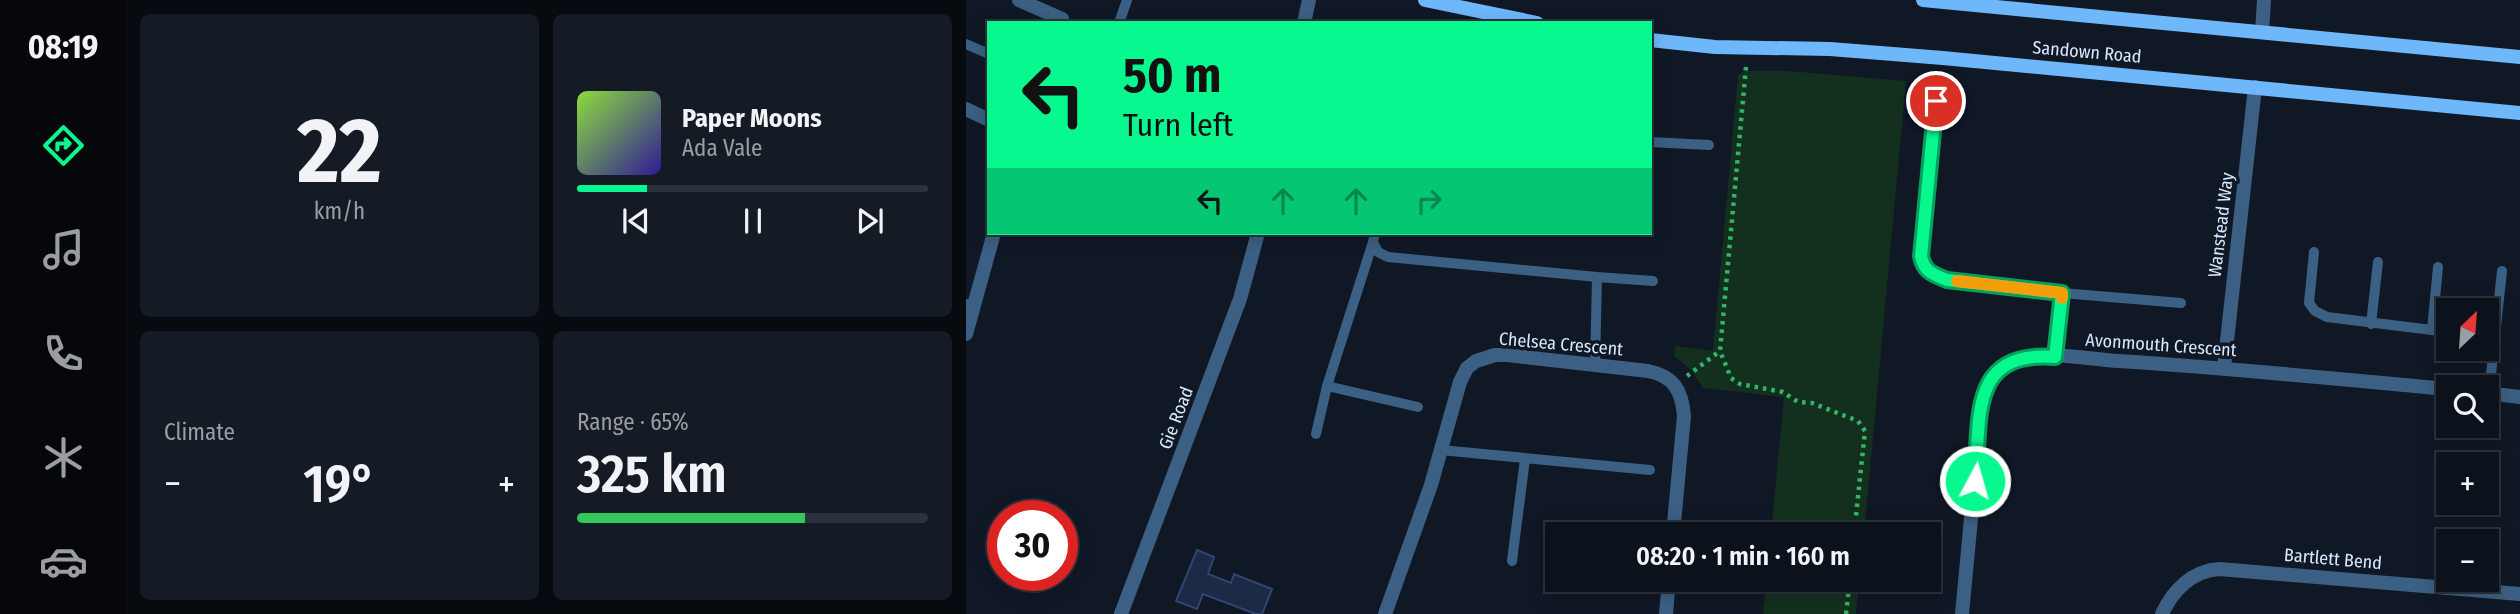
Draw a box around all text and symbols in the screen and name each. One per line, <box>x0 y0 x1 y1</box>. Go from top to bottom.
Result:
text: 08:19 <box>28 28 98 66</box>
street label: Sandown Road <box>2032 36 2142 68</box>
text: 50 m <box>1123 46 1221 105</box>
icon: left <box>1008 49 1099 140</box>
pin <box>1906 71 1966 131</box>
icon: arrive <box>1917 82 1955 120</box>
text: 22 <box>297 97 382 206</box>
text: Paper Moons <box>682 103 822 134</box>
text: Turn left <box>1123 106 1233 144</box>
icon: directions <box>39 121 88 170</box>
text: Ada Vale <box>682 134 762 162</box>
street label: Wanstead Way <box>2204 171 2238 279</box>
icon: left <box>1191 182 1229 220</box>
icon: ahead <box>1264 182 1302 220</box>
icon: ahead <box>1337 182 1375 220</box>
icon: right <box>1410 182 1448 220</box>
text: km/h <box>314 197 365 225</box>
icon: previous <box>617 202 655 240</box>
icon: pause <box>734 202 772 240</box>
icon: next <box>851 202 889 240</box>
icon: music <box>39 225 88 274</box>
north arrow <box>2436 298 2499 360</box>
map controls <box>2436 298 2499 592</box>
street label: Chelsea Crescent <box>1498 328 1624 360</box>
icon: phone <box>39 329 88 378</box>
street label: Avonmouth Crescent <box>2085 329 2237 361</box>
button: search <box>2436 375 2499 438</box>
street label: Gie Road <box>1154 384 1198 452</box>
text: Range · 65% <box>577 408 689 436</box>
text: Climate <box>164 418 235 446</box>
icon: climate <box>39 433 88 482</box>
text: 325 km <box>577 443 727 506</box>
position arrow <box>1938 444 2012 518</box>
button: + <box>2436 452 2499 515</box>
text: 19° <box>303 453 376 516</box>
text: − <box>164 461 181 507</box>
text: + <box>498 461 515 507</box>
speed limit sign: 30 <box>987 500 1078 591</box>
button: − <box>2436 529 2499 592</box>
icon: car <box>39 537 88 586</box>
text: 08:20 · 1 min · 160 m <box>1636 541 1850 572</box>
street label: Bartlett Bend <box>2283 544 2383 574</box>

